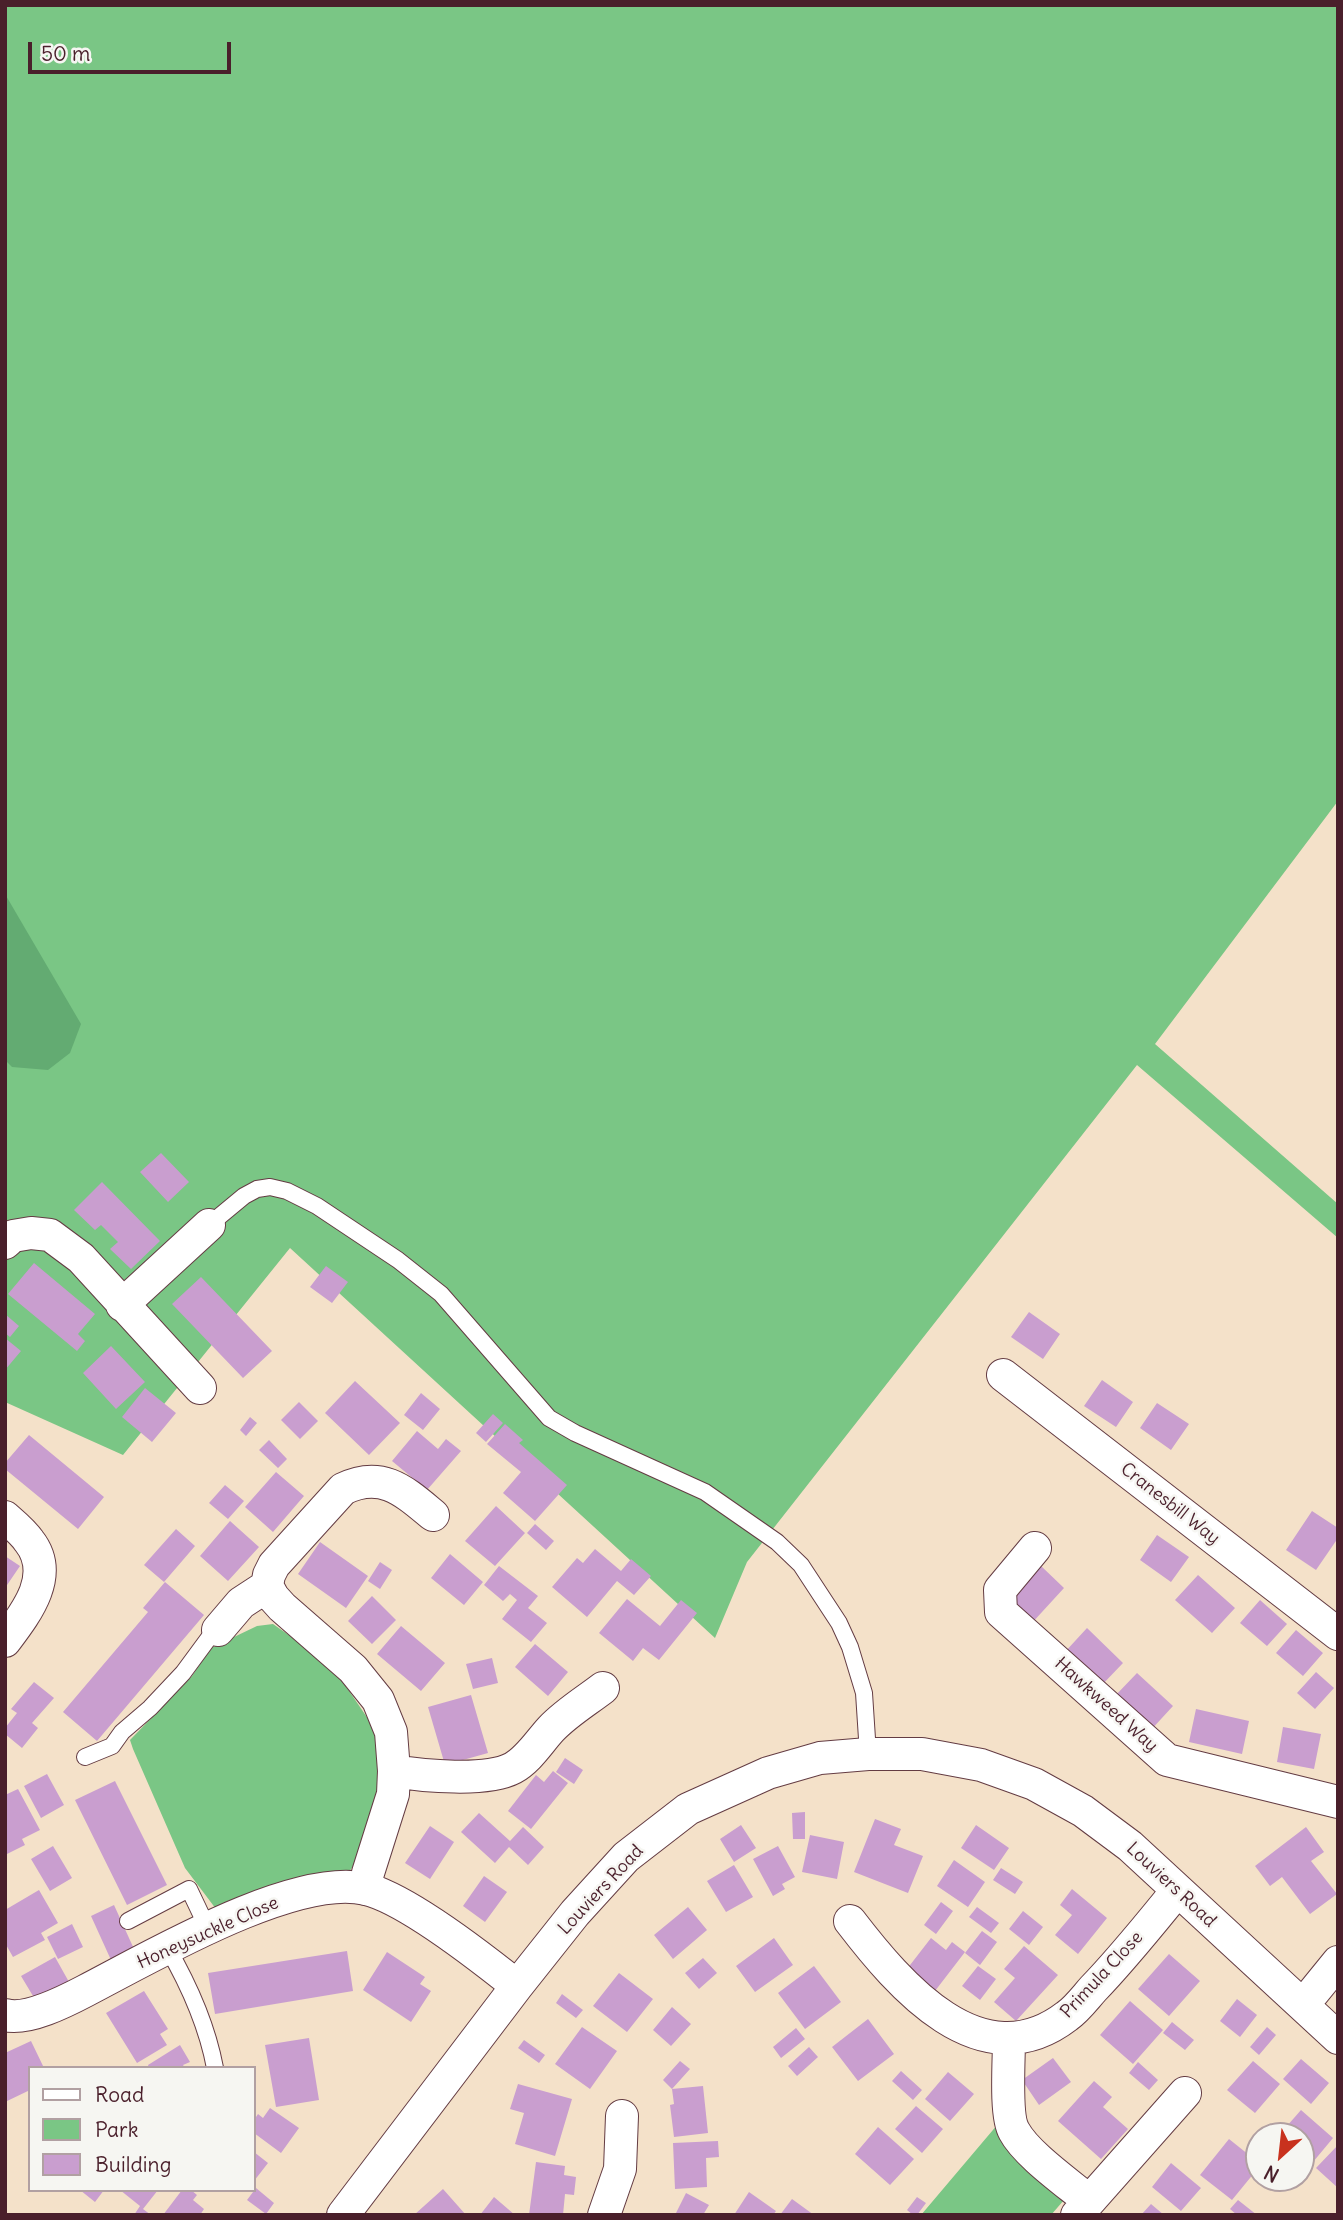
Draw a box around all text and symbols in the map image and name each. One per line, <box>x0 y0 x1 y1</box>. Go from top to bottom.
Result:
scale bar <box>32 28 234 72</box>
text: 50 m <box>41 40 90 67</box>
street label: Cranesbill Way <box>1116 1459 1224 1549</box>
street label: Hawkweed Way <box>1050 1653 1162 1757</box>
street label: Louviers Road <box>1122 1838 1220 1932</box>
street label: Louviers Road <box>554 1841 648 1939</box>
street label: Honeysuckle Close <box>134 1892 282 1974</box>
street label: Primula Close <box>1056 1927 1148 2023</box>
legend <box>28 2066 256 2192</box>
text: Road <box>95 2081 144 2108</box>
text: Park <box>95 2116 138 2143</box>
north arrow <box>1245 2122 1315 2192</box>
text: Building <box>95 2151 171 2178</box>
text: N <box>1260 2160 1283 2188</box>

